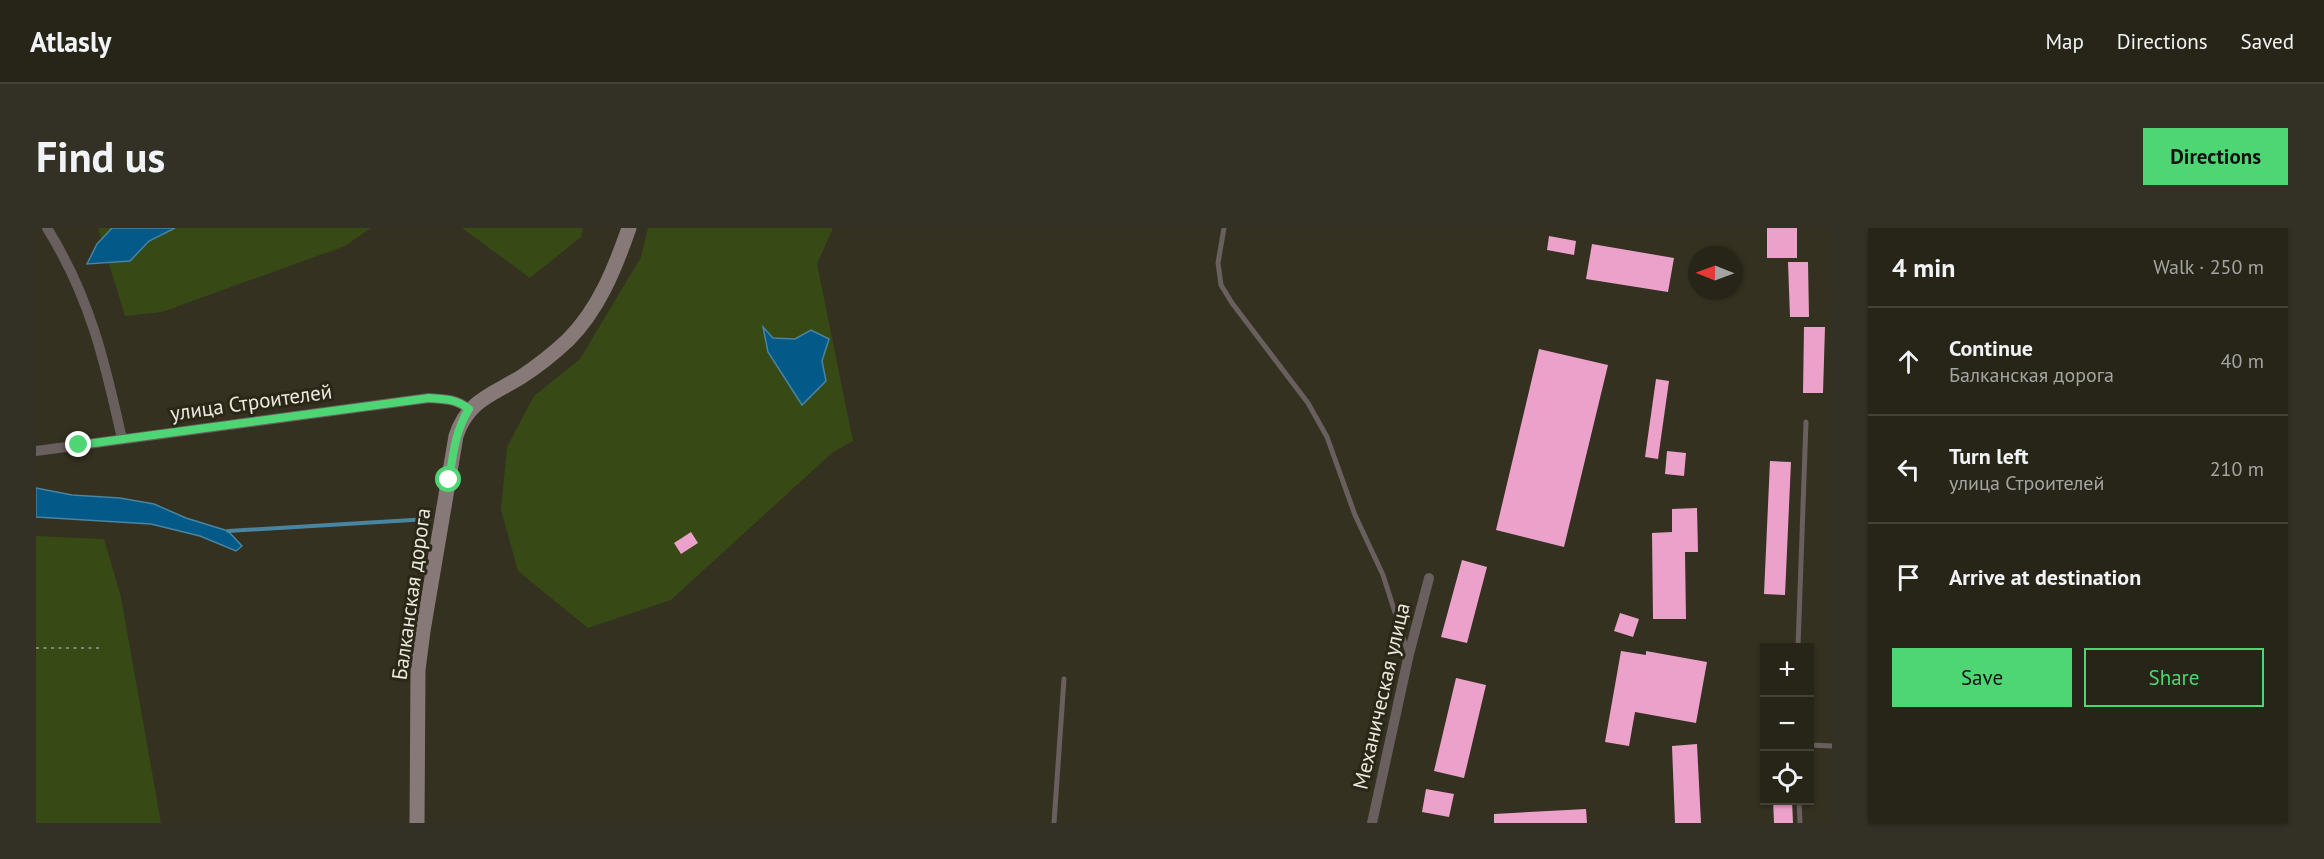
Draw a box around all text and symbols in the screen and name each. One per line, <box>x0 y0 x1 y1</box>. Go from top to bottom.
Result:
text: Atlasly <box>30 23 112 60</box>
text: Map <box>2045 28 2084 55</box>
text: Directions <box>2117 28 2208 55</box>
text: Saved <box>2241 28 2294 55</box>
button: Directions <box>2143 128 2288 185</box>
text: Find us <box>36 129 165 184</box>
north arrow <box>1688 246 1742 300</box>
text: 4 min <box>1892 251 1955 284</box>
text: Walk · 250 m <box>2153 254 2264 280</box>
text: Continue <box>1949 334 2033 362</box>
icon: ahead <box>1892 345 1925 378</box>
text: 40 m <box>2221 348 2264 374</box>
text: Балканская дорога <box>1949 362 2114 388</box>
street label: улица Строителей <box>168 377 334 427</box>
route end <box>65 431 91 457</box>
text: Turn left <box>1949 442 2029 470</box>
icon: left <box>1892 453 1925 486</box>
text: 210 m <box>2210 456 2264 482</box>
route start <box>435 466 461 492</box>
text: улица Строителей <box>1949 470 2104 496</box>
street label: Балканская дорога <box>386 506 436 682</box>
icon: arrive <box>1892 561 1925 594</box>
text: Arrive at destination <box>1949 563 2141 591</box>
street label: Механическая улица <box>1346 600 1416 792</box>
map controls <box>1760 643 1814 805</box>
button: + <box>1760 643 1814 697</box>
button: Save <box>1892 648 2072 707</box>
button: Share <box>2084 648 2264 707</box>
button: − <box>1760 697 1814 751</box>
button: locate <box>1760 751 1814 805</box>

